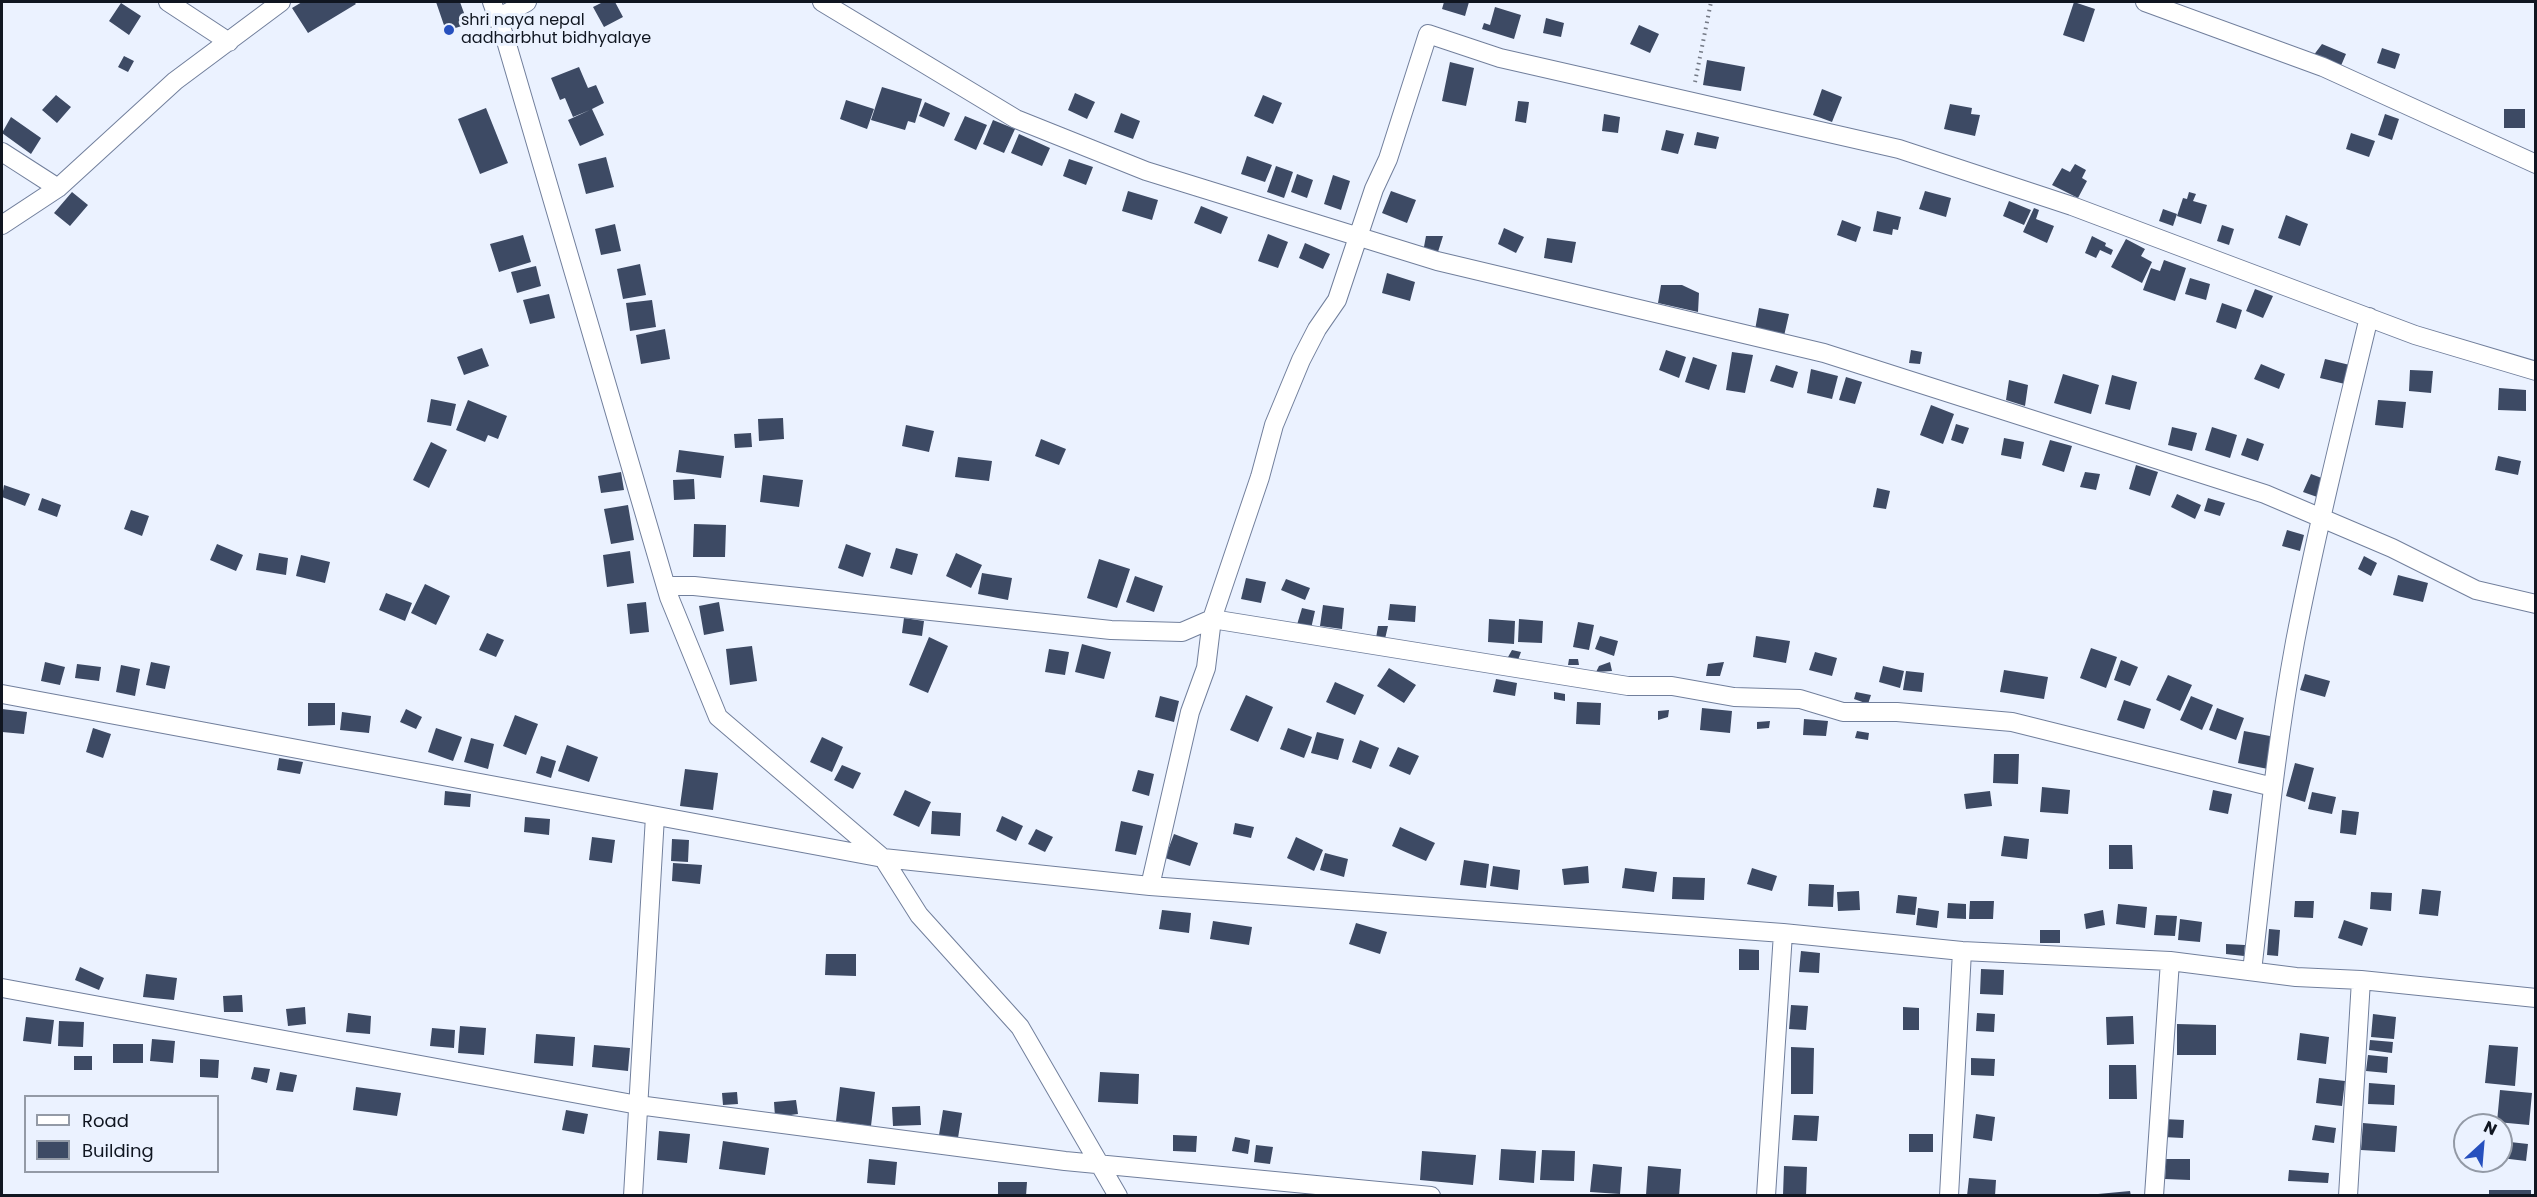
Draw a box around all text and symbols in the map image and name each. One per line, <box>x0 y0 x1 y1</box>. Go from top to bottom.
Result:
place label: shri naya nepal aadharbhut bidhyalaye <box>461 11 651 49</box>
marker: shri naya nepal aadharbhut bidhyalaye <box>442 23 456 37</box>
legend <box>24 1095 219 1173</box>
text: Road <box>82 1108 129 1133</box>
north arrow <box>2453 1113 2513 1173</box>
text: N <box>2480 1115 2501 1141</box>
text: Building <box>82 1138 154 1163</box>

